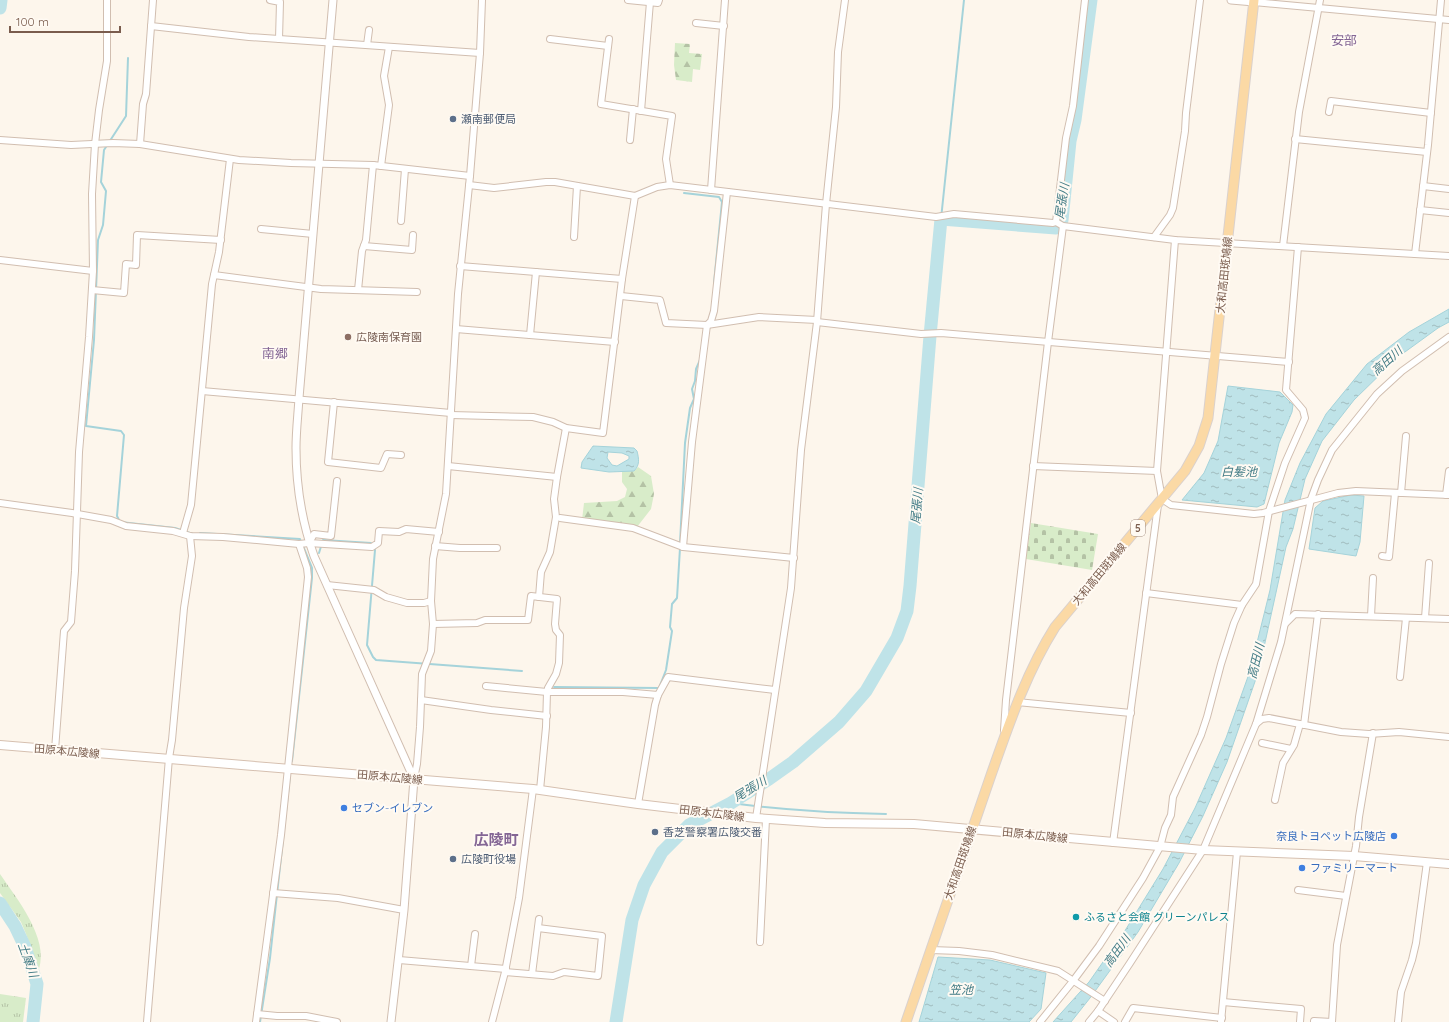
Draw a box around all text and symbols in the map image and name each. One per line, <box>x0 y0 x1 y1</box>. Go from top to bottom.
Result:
scale bar <box>10 8 120 34</box>
text: 100 m <box>16 14 49 29</box>
district label: 安部 <box>1331 32 1357 48</box>
place label: 瀬南郵便局 <box>461 112 516 126</box>
marker: 瀬南郵便局 <box>448 114 458 124</box>
water label: 尾張川 <box>1051 180 1072 220</box>
street label: 大和高田斑鳩線 <box>1213 236 1235 314</box>
place label: 広陵南保育園 <box>356 330 422 344</box>
marker: 広陵南保育園 <box>343 332 353 342</box>
water label: 高田川 <box>1368 342 1407 378</box>
district label: 南郷 <box>262 345 288 361</box>
water label: 白髪池 <box>1221 464 1258 479</box>
water label: 尾張川 <box>907 485 926 525</box>
road number: 5 <box>1131 520 1145 536</box>
street label: 大和高田斑鳩線 <box>1069 540 1129 608</box>
water label: 高田川 <box>1244 640 1268 680</box>
street label: 田原本広陵線 <box>34 741 100 761</box>
street label: 田原本広陵線 <box>357 767 423 787</box>
water label: 尾張川 <box>730 772 771 804</box>
place label: セブン-イレブン <box>352 801 433 815</box>
street label: 田原本広陵線 <box>678 802 746 824</box>
marker: セブン-イレブン <box>339 803 349 813</box>
street label: 大和高田斑鳩線 <box>941 824 979 902</box>
place label: 香芝警察署広陵交番 <box>663 825 762 839</box>
street label: 田原本広陵線 <box>1001 825 1069 845</box>
marker: 香芝警察署広陵交番 <box>650 827 660 837</box>
place label: 奈良トヨペット広陵店 <box>1276 829 1386 843</box>
district label: 広陵町 <box>473 830 519 849</box>
marker: 奈良トヨペット広陵店 <box>1389 831 1399 841</box>
place label: 広陵町役場 <box>461 852 516 866</box>
marker: 広陵町役場 <box>448 854 458 864</box>
place label: ファミリーマート <box>1310 861 1398 875</box>
marker: ファミリーマート <box>1297 863 1307 873</box>
place label: ふるさと会館 グリーンパレス <box>1084 910 1229 924</box>
marker: ふるさと会館 グリーンパレス <box>1071 912 1081 922</box>
water label: 高田川 <box>1100 930 1134 970</box>
water label: 土庫川 <box>15 940 42 981</box>
water label: 笠池 <box>949 982 974 997</box>

